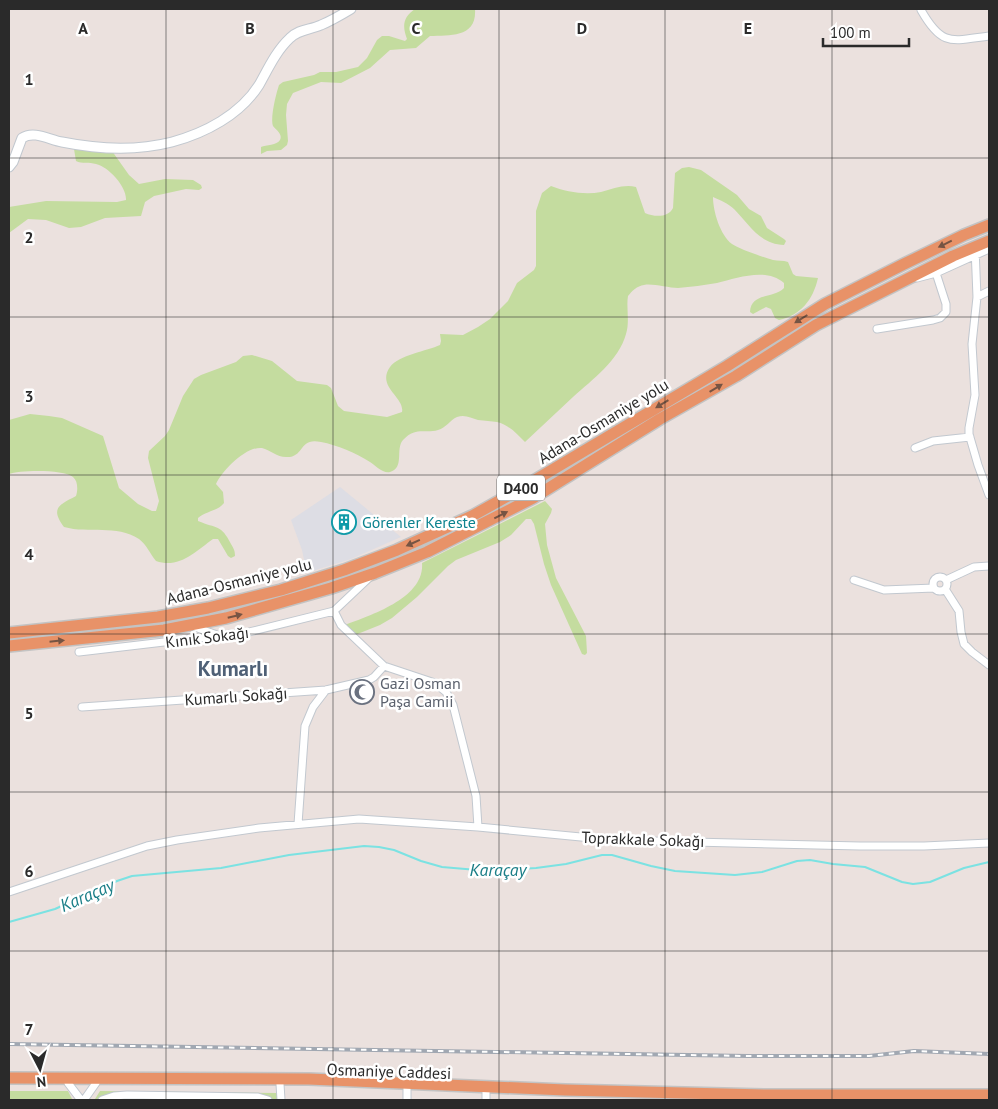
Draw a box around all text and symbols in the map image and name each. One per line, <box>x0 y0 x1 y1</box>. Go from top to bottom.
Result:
scale bar <box>823 15 909 47</box>
text: A <box>78 18 88 38</box>
text: B <box>245 18 255 38</box>
text: C <box>412 18 421 38</box>
text: D <box>577 18 587 38</box>
text: E <box>744 18 752 38</box>
text: 100 m <box>830 23 871 42</box>
text: 1 <box>24 69 34 89</box>
text: 2 <box>24 227 34 247</box>
one-way arrow <box>937 240 952 248</box>
one-way arrow <box>794 315 807 324</box>
street label: Adana-Osmaniye yolu <box>534 374 672 468</box>
one-way arrow <box>710 383 723 392</box>
text: 3 <box>24 386 34 406</box>
one-way arrow <box>656 400 669 409</box>
road number: D400 <box>497 476 545 500</box>
building icon: Görenler Kereste <box>331 509 357 535</box>
one-way arrow <box>494 511 508 519</box>
place label: Görenler Kereste <box>362 512 476 532</box>
one-way arrow <box>406 539 420 547</box>
text: 4 <box>24 544 34 564</box>
street label: Adana-Osmaniye yolu <box>164 553 314 609</box>
one-way arrow <box>228 612 243 620</box>
street label: Kınık Sokağı <box>164 622 250 652</box>
one-way arrow <box>50 637 66 645</box>
district label: Kumarlı <box>198 655 268 682</box>
place label: Gazi Osman Paşa Camii <box>380 673 461 711</box>
mosque icon: Gazi Osman Paşa Camii <box>349 679 375 705</box>
street label: Kumarlı Sokağı <box>184 682 288 710</box>
text: 5 <box>24 703 34 723</box>
street label: Toprakkale Sokağı <box>581 827 705 851</box>
water label: Karaçay <box>469 858 528 881</box>
text: 6 <box>24 861 34 881</box>
water label: Karaçay <box>56 873 119 917</box>
text: 7 <box>24 1019 34 1039</box>
north arrow <box>15 1044 65 1094</box>
street label: Osmaniye Caddesi <box>326 1059 452 1083</box>
text: N <box>36 1072 47 1091</box>

